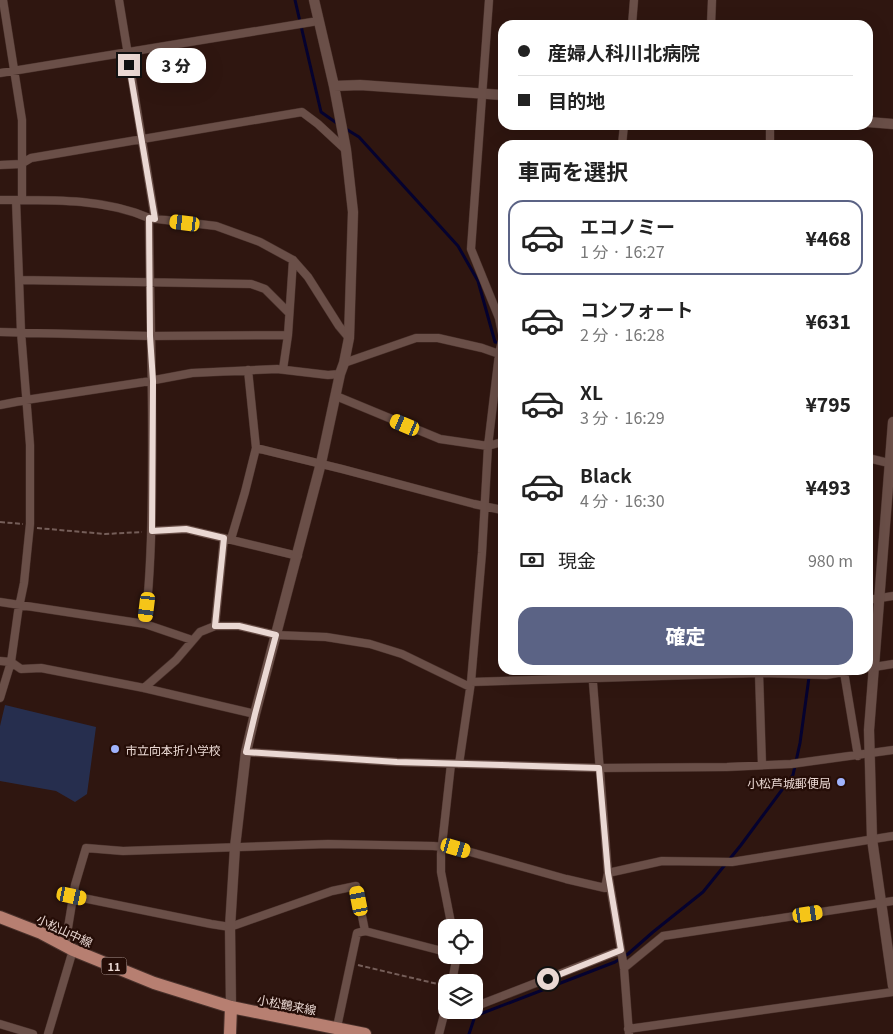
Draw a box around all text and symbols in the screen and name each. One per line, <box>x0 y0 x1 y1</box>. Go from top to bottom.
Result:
text: 産婦人科川北病院 <box>548 38 700 65</box>
callout: 3 分 <box>146 48 206 82</box>
text: 3 分 <box>161 53 191 77</box>
route end <box>118 54 140 76</box>
text: 目的地 <box>548 86 605 113</box>
text: 車両を選択 <box>518 154 628 186</box>
text: エコノミー <box>580 212 675 239</box>
car <box>169 214 200 232</box>
icon: car <box>520 215 565 260</box>
text: ¥468 <box>805 224 851 251</box>
text: 1 分 · 16:27 <box>580 239 665 263</box>
text: コンフォート <box>580 295 693 322</box>
icon: car <box>520 298 565 343</box>
text: ¥631 <box>805 307 851 334</box>
text: 2 分 · 16:28 <box>580 322 665 346</box>
text: XL <box>580 378 603 405</box>
icon: car <box>520 381 565 426</box>
text: ¥795 <box>805 390 851 417</box>
text: 3 分 · 16:29 <box>580 405 665 429</box>
car <box>388 412 421 438</box>
text: Black <box>580 461 632 488</box>
icon: car <box>520 464 565 509</box>
text: ¥493 <box>805 473 851 500</box>
text: 4 分 · 16:30 <box>580 488 665 512</box>
icon: cash <box>518 546 546 574</box>
text: 現金 <box>558 546 596 573</box>
text: 980 m <box>808 548 853 572</box>
car <box>137 591 156 623</box>
button: 確定 <box>518 607 853 665</box>
place label: 市立向本折小学校 <box>125 741 221 758</box>
marker: 市立向本折小学校 <box>109 743 121 755</box>
place label: 小松芦城郵便局 <box>747 774 831 791</box>
marker: 小松芦城郵便局 <box>835 776 847 788</box>
car <box>439 837 472 859</box>
car <box>348 885 369 917</box>
car <box>55 886 88 906</box>
car <box>792 904 823 924</box>
street label: 小松山中線 <box>34 910 96 950</box>
map controls <box>438 919 483 1019</box>
button: locate <box>438 919 483 964</box>
road number: 11 <box>102 958 126 974</box>
route start <box>537 968 559 990</box>
button: layers <box>438 974 483 1019</box>
street label: 小松鶴来線 <box>256 990 318 1018</box>

